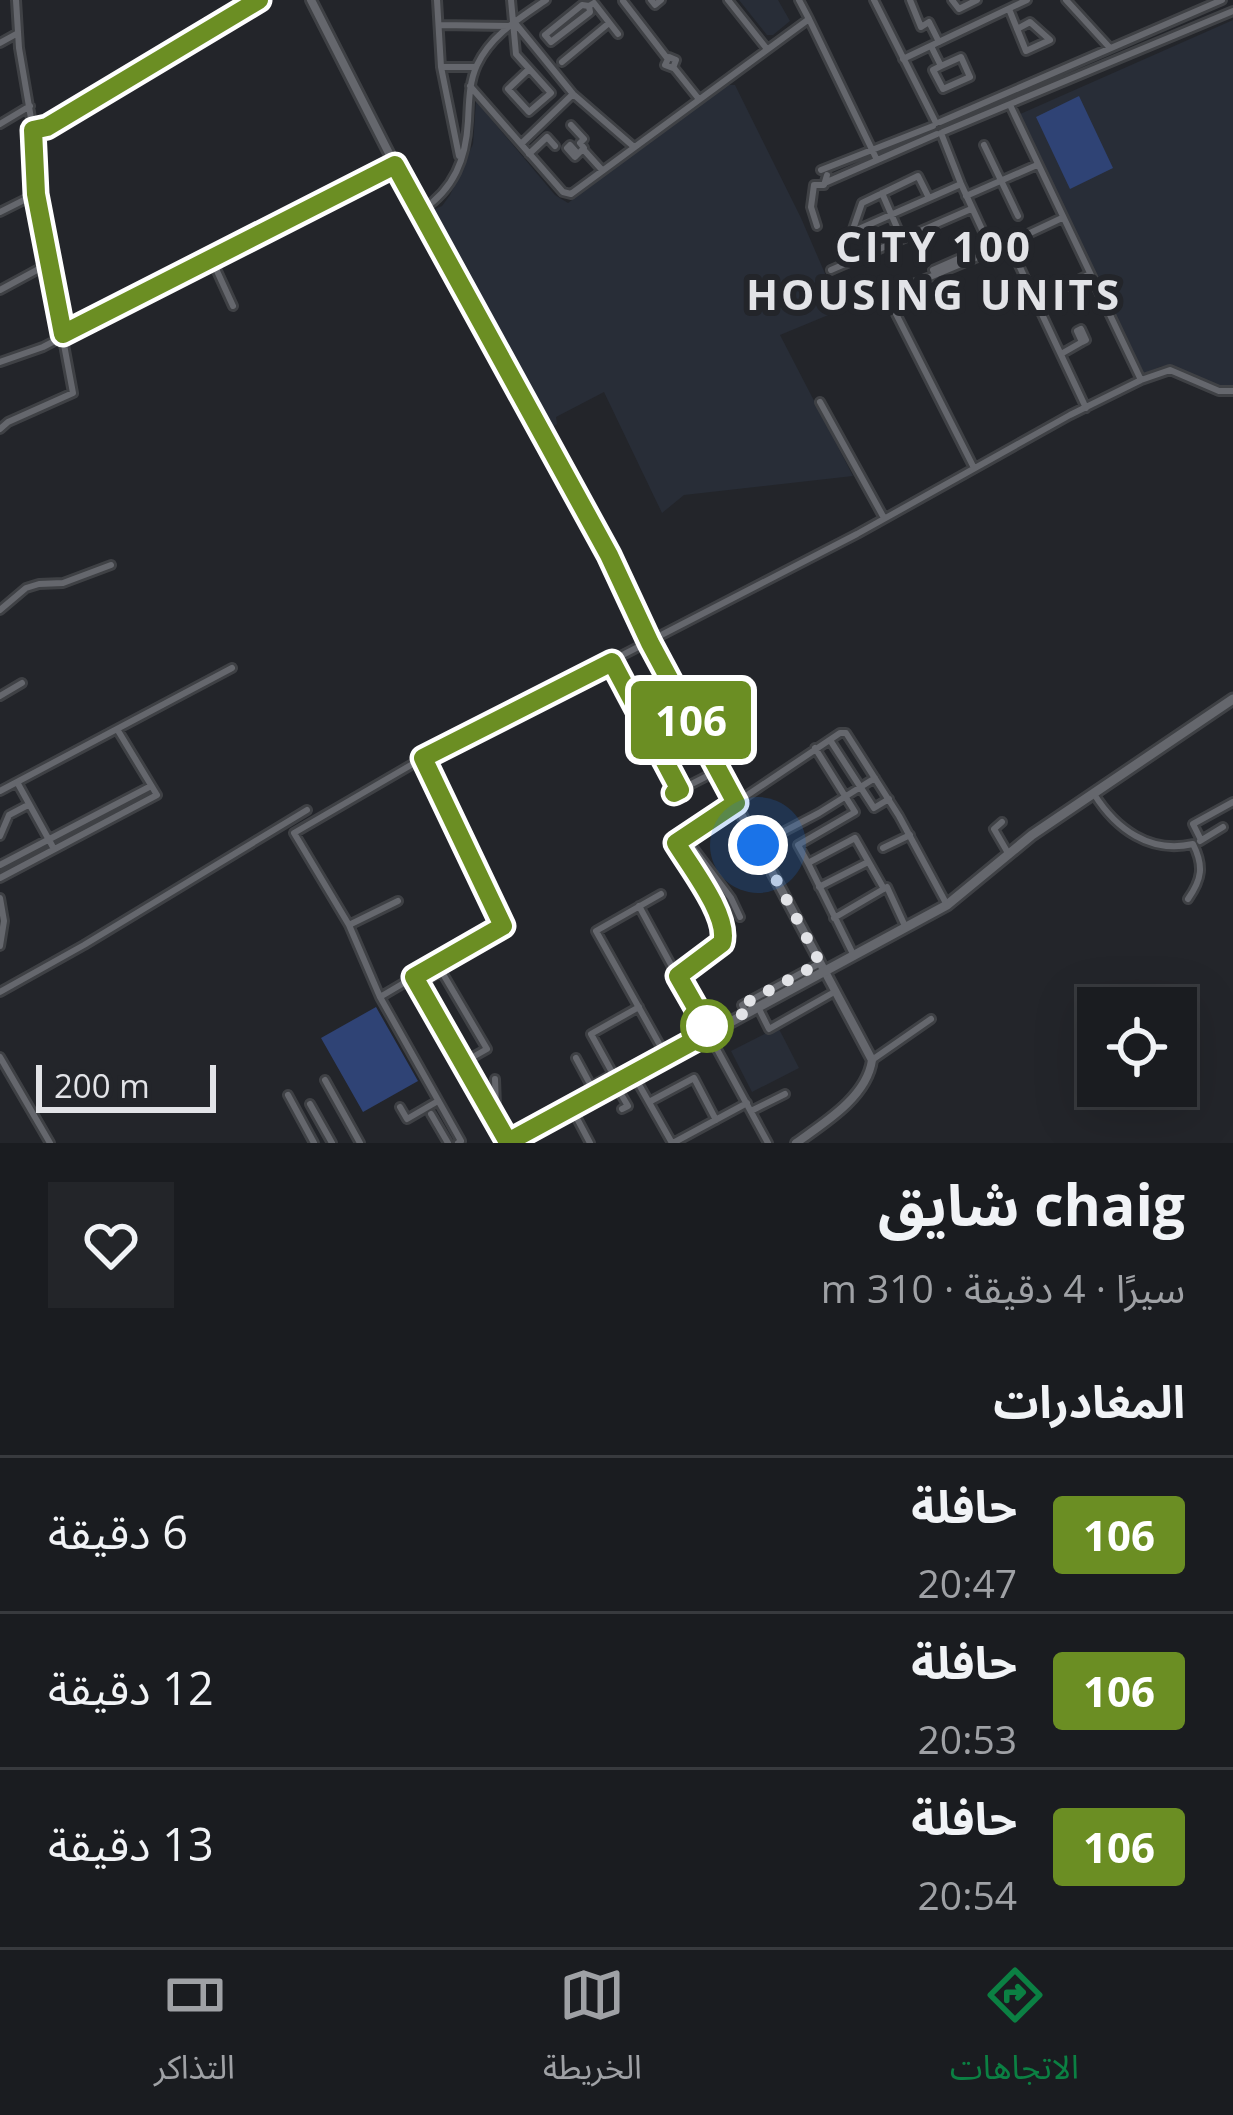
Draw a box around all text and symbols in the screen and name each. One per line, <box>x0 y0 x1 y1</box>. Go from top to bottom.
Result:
district label: CITY 100 HOUSING UNITS <box>746 217 1122 322</box>
line badge: 106 <box>622 681 760 759</box>
text: 106 <box>655 691 727 748</box>
your location <box>728 815 788 875</box>
map controls <box>1077 987 1197 1107</box>
button: locate <box>1077 987 1197 1107</box>
unlabelled marker <box>682 1001 732 1051</box>
scale bar <box>36 1059 216 1112</box>
text: 200 m <box>54 1063 150 1108</box>
text: chaig شايق <box>878 1165 1185 1243</box>
button: heart <box>48 1182 174 1308</box>
text: سيرًا · 4 دقيقة · 310 m <box>821 1261 1185 1314</box>
text: المغادرات <box>993 1370 1185 1431</box>
text: حافلة <box>911 1475 1017 1536</box>
text: 6 دقيقة <box>48 1501 188 1562</box>
text: 106 <box>1083 1506 1155 1563</box>
text: 20:47 <box>918 1556 1017 1609</box>
text: حافلة <box>911 1631 1017 1692</box>
text: 12 دقيقة <box>48 1657 214 1718</box>
text: 106 <box>1083 1662 1155 1719</box>
text: 20:53 <box>918 1712 1017 1765</box>
text: حافلة <box>911 1787 1017 1848</box>
text: 13 دقيقة <box>48 1813 214 1874</box>
text: 106 <box>1083 1818 1155 1875</box>
text: 20:54 <box>918 1868 1017 1921</box>
tab: التذاكر <box>154 1962 235 2103</box>
tab: الخريطة <box>543 1962 642 2103</box>
tab: الاتجاهات <box>950 1962 1079 2103</box>

